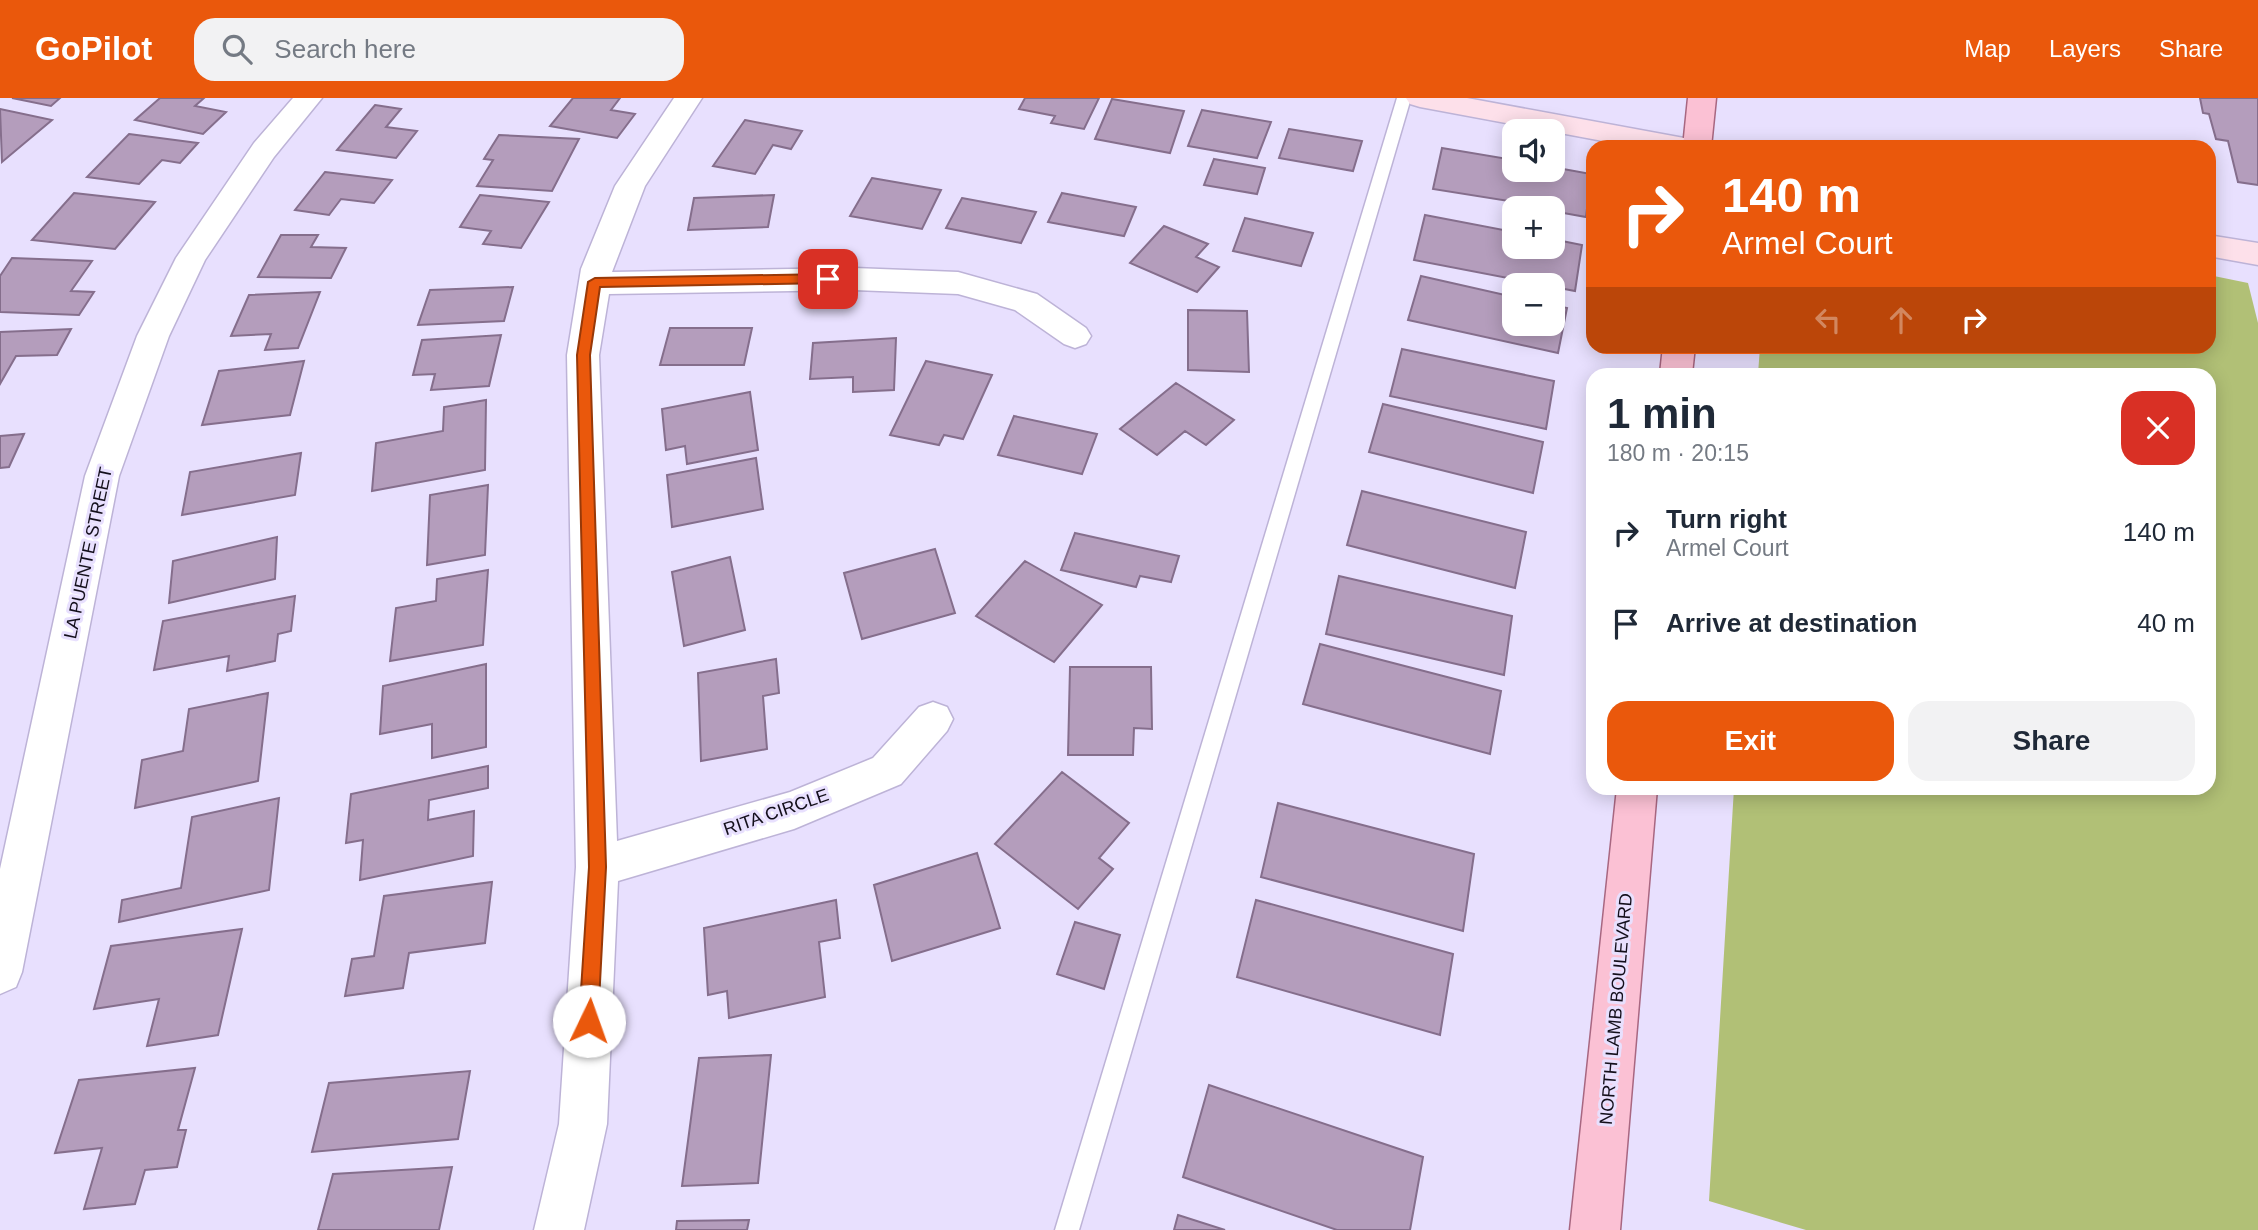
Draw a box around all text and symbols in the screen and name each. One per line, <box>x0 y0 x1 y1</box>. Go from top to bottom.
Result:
search box <box>194 18 684 81</box>
text: GoPilot <box>35 30 152 67</box>
icon: search <box>218 30 256 68</box>
text: Search here <box>274 34 416 64</box>
text: Map <box>1964 35 2011 62</box>
text: Layers <box>2049 35 2121 62</box>
text: Share <box>2159 35 2223 62</box>
map controls <box>1502 119 1565 336</box>
button: sound <box>1502 119 1565 182</box>
icon: right <box>1607 168 1698 259</box>
text: 140 m <box>1722 168 1861 222</box>
button: + <box>1502 196 1565 259</box>
text: Armel Court <box>1722 225 1893 261</box>
pin <box>798 249 858 309</box>
icon: arrive <box>809 260 847 298</box>
button: − <box>1502 273 1565 336</box>
icon: left <box>1809 301 1847 339</box>
icon: ahead <box>1882 301 1920 339</box>
icon: right <box>1955 301 1993 339</box>
text: 1 min <box>1607 390 1717 437</box>
button: close <box>2121 391 2195 465</box>
text: 180 m · 20:15 <box>1607 440 1749 466</box>
street label: LA PUENTE STREET <box>60 465 116 641</box>
text: Turn right <box>1666 504 1787 534</box>
icon: right <box>1607 514 1645 552</box>
text: 140 m <box>2123 517 2195 547</box>
text: Armel Court <box>1666 535 1789 561</box>
icon: arrive <box>1607 605 1645 643</box>
text: Arrive at destination <box>1666 608 1917 638</box>
text: 40 m <box>2137 608 2195 638</box>
button: Exit <box>1607 701 1894 781</box>
button: Share <box>1908 701 2195 781</box>
street label: RITA CIRCLE <box>721 785 831 839</box>
street label: NORTH LAMB BOULEVARD <box>1596 892 1636 1126</box>
position arrow <box>552 984 626 1058</box>

